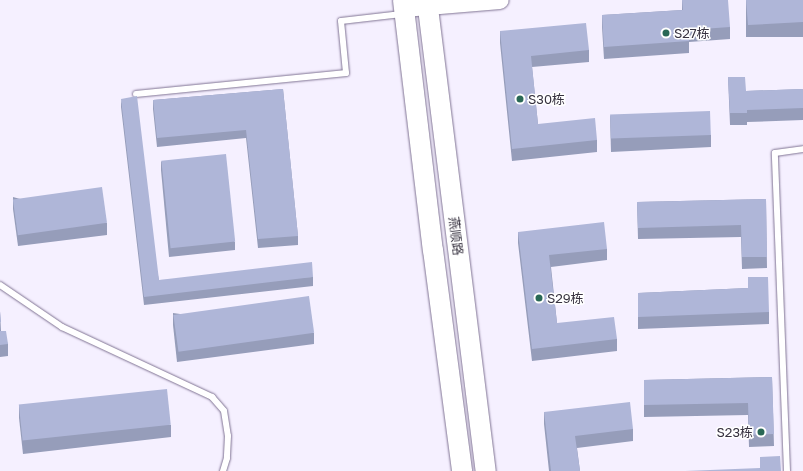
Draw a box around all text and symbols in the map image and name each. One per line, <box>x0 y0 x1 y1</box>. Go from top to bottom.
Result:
place label: S27栋 <box>674 25 710 41</box>
marker: S27栋 <box>661 28 671 38</box>
place label: S30栋 <box>528 91 565 107</box>
marker: S30栋 <box>515 94 525 104</box>
street label: 燕顺路 <box>446 216 466 256</box>
place label: S29栋 <box>547 290 584 306</box>
marker: S29栋 <box>534 293 544 303</box>
place label: S23栋 <box>717 424 753 440</box>
marker: S23栋 <box>756 427 766 437</box>

